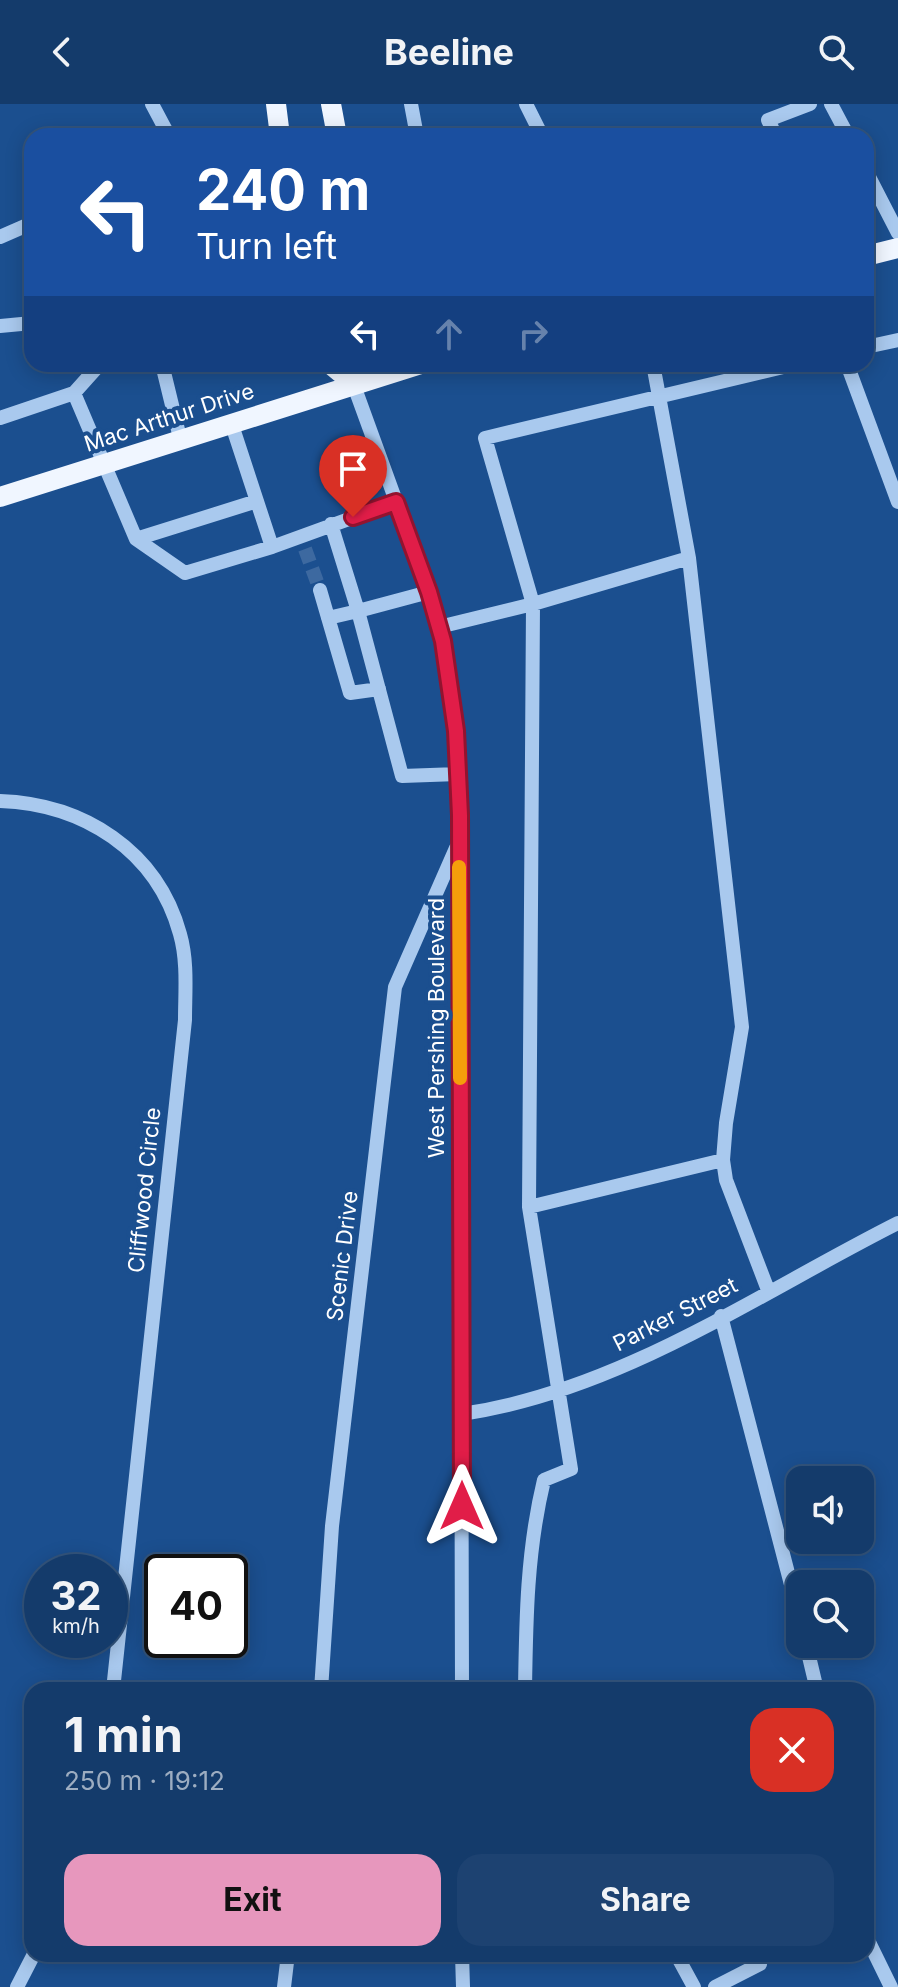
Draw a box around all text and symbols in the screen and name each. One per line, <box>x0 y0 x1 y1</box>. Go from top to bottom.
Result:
icon: back <box>40 30 84 74</box>
text: Beeline <box>384 30 514 74</box>
icon: search <box>814 30 858 74</box>
text: 240 m <box>196 156 370 224</box>
icon: left <box>64 160 168 264</box>
text: Turn left <box>196 224 337 268</box>
icon: left <box>343 312 387 356</box>
icon: ahead <box>427 312 471 356</box>
icon: right <box>511 312 555 356</box>
street label: Mac Arthur Drive <box>81 377 257 457</box>
pin <box>319 435 387 517</box>
icon: arrive <box>331 447 375 491</box>
street label: West Pershing Boulevard <box>423 898 449 1158</box>
street label: Cliffwood Circle <box>122 1106 166 1274</box>
street label: Scenic Drive <box>321 1189 363 1323</box>
street label: Parker Street <box>609 1272 741 1356</box>
position arrow <box>420 1464 504 1548</box>
map controls <box>786 1466 874 1658</box>
button: sound <box>786 1466 874 1554</box>
speed limit sign: 40 <box>144 1554 248 1658</box>
button: search <box>786 1570 874 1658</box>
text: 32 <box>50 1571 102 1620</box>
text: km/h <box>52 1614 100 1638</box>
text: 1 min <box>64 1705 183 1764</box>
button: close <box>750 1708 834 1792</box>
text: 250 m · 19:12 <box>64 1765 225 1796</box>
button: Exit <box>64 1854 441 1946</box>
button: Share <box>457 1854 834 1946</box>

